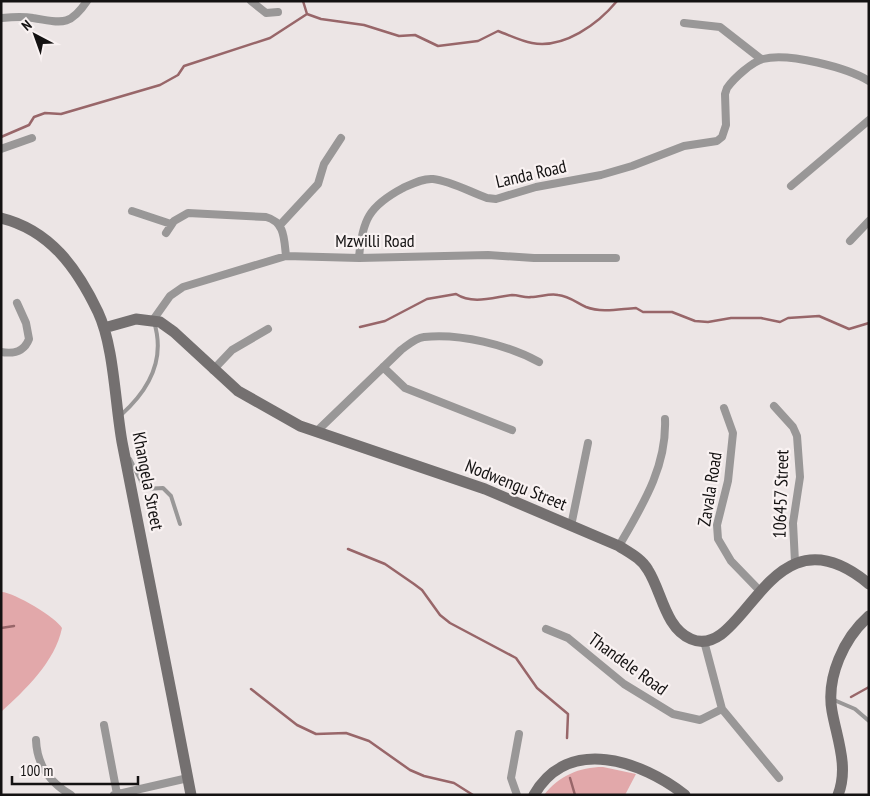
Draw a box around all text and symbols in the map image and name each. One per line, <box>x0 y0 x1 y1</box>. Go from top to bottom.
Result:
north arrow <box>10 10 60 60</box>
text: N <box>18 16 35 34</box>
street label: Landa Road <box>493 154 568 193</box>
street label: Mzwilli Road <box>335 229 415 252</box>
street label: Khangela Street <box>128 430 169 532</box>
street label: 106457 Street <box>767 449 794 539</box>
street label: Zavala Road <box>692 450 727 528</box>
street label: Nodwengu Street <box>462 454 570 515</box>
street label: Thandele Road <box>584 627 672 700</box>
scale bar <box>12 754 139 786</box>
text: 100 m <box>20 761 53 780</box>

